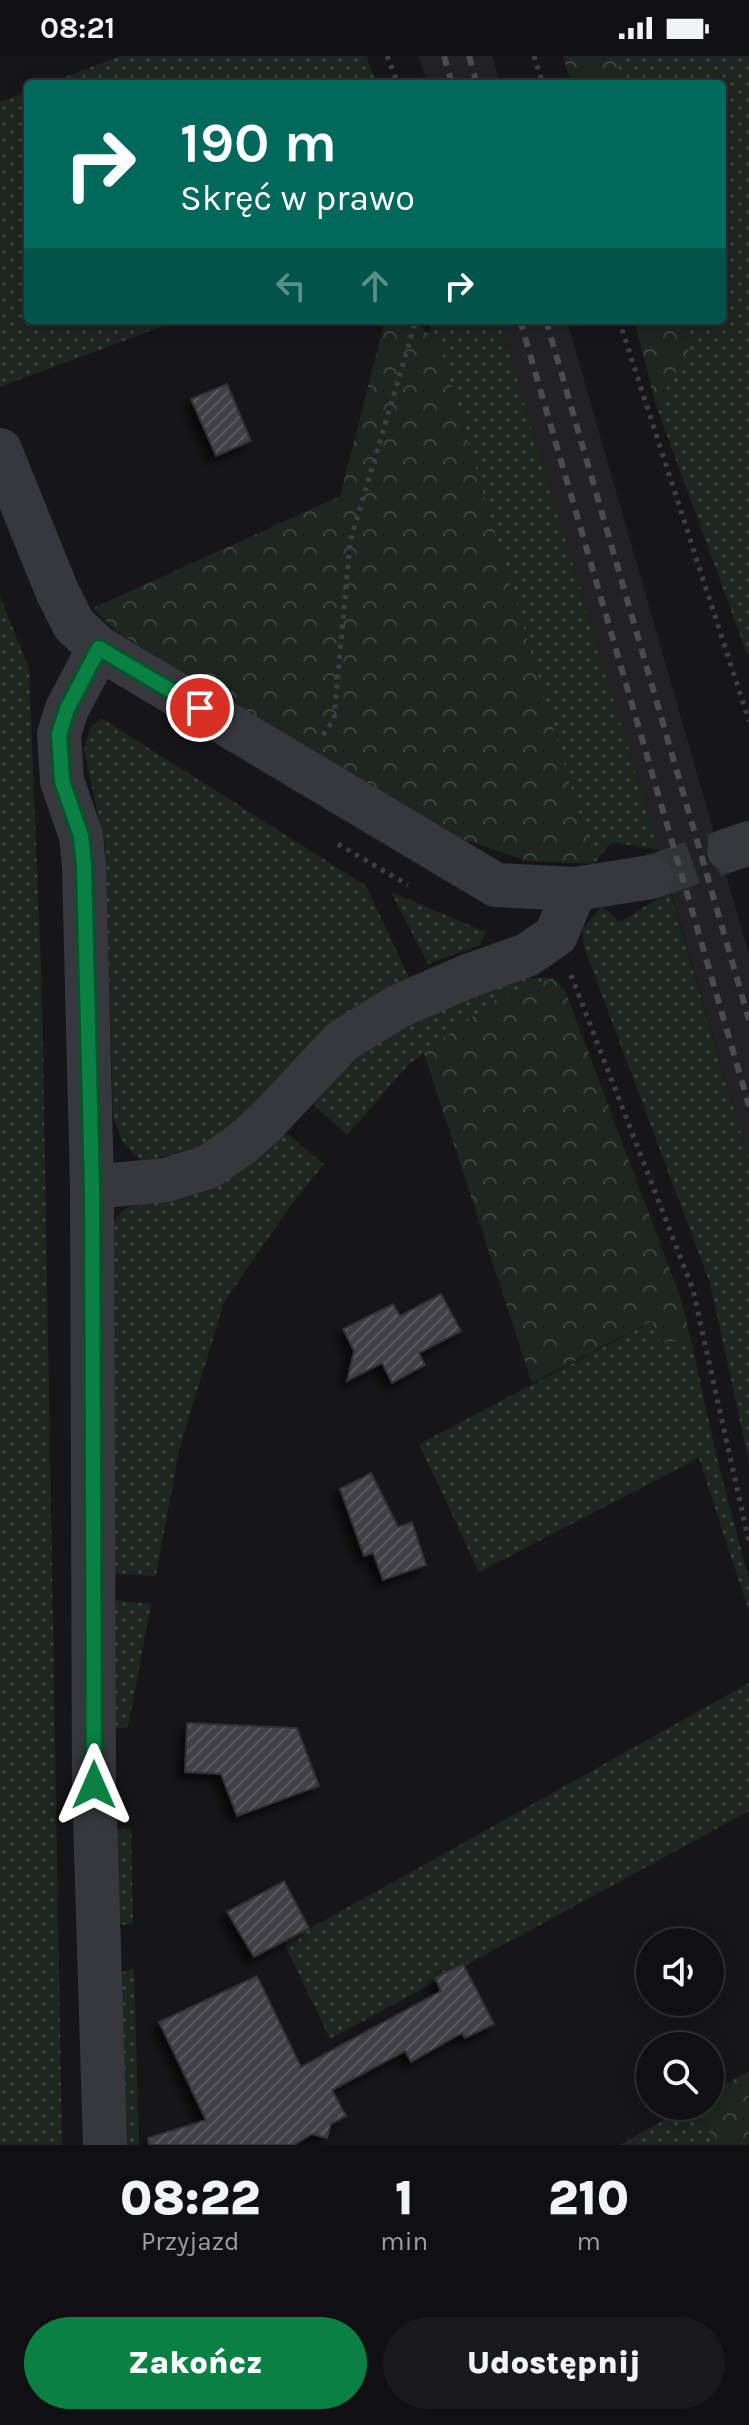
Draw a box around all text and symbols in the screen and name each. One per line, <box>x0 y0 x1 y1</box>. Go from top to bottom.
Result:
text: 08:21 <box>40 10 115 46</box>
text: 190 m <box>180 110 337 175</box>
icon: right <box>48 112 152 216</box>
text: Skręć w prawo <box>180 177 415 219</box>
icon: left <box>269 264 313 308</box>
icon: ahead <box>353 264 397 308</box>
icon: right <box>437 264 481 308</box>
pin <box>166 674 234 742</box>
icon: arrive <box>178 686 222 730</box>
position arrow <box>52 1743 136 1827</box>
map controls <box>636 1928 724 2120</box>
button: sound <box>636 1928 724 2016</box>
button: search <box>636 2032 724 2120</box>
text: 08:22 <box>120 2170 260 2226</box>
text: 1 <box>395 2170 413 2226</box>
text: 210 <box>548 2170 629 2226</box>
text: Przyjazd <box>141 2226 239 2257</box>
text: min <box>380 2226 428 2257</box>
text: m <box>576 2226 601 2257</box>
button: Zakończ <box>24 2317 367 2409</box>
button: Udostępnij <box>383 2317 725 2409</box>

